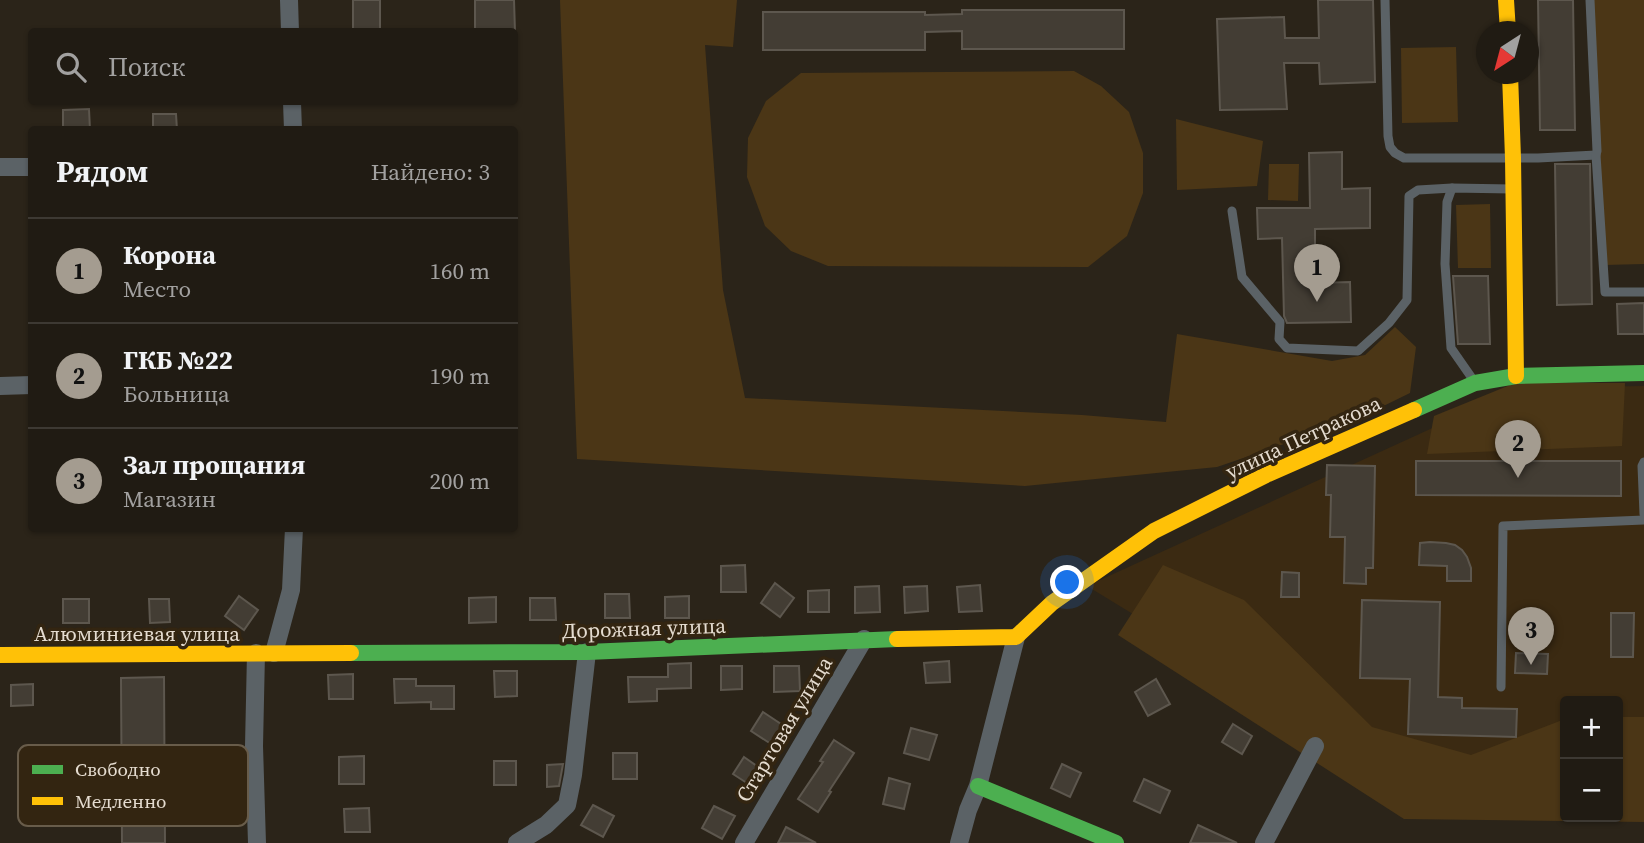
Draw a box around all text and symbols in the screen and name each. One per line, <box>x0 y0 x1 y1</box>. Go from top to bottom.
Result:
north arrow <box>1476 21 1539 84</box>
search box <box>28 28 518 105</box>
icon: search <box>52 48 90 86</box>
text: Поиск <box>108 49 185 85</box>
text: Рядом <box>56 151 148 192</box>
text: Найдено: 3 <box>371 156 490 188</box>
text: Корона <box>123 237 216 273</box>
pin: 1 <box>1294 244 1340 302</box>
text: 1 <box>73 255 85 287</box>
text: 160 m <box>429 255 490 287</box>
text: Место <box>123 273 191 305</box>
text: ГКБ №22 <box>123 342 233 378</box>
text: 2 <box>73 360 85 392</box>
text: 190 m <box>429 360 490 392</box>
text: Больница <box>123 378 230 410</box>
street label: улица Петракова <box>1220 388 1386 486</box>
pin: 2 <box>1495 420 1541 478</box>
text: Зал прощания <box>123 447 305 483</box>
text: 3 <box>73 465 85 497</box>
text: 200 m <box>429 465 490 497</box>
text: Магазин <box>123 483 216 515</box>
your location <box>1050 565 1084 599</box>
pin: 3 <box>1508 607 1554 665</box>
street label: Дорожная улица <box>562 611 727 645</box>
street label: Алюминиевая улица <box>34 619 240 648</box>
street label: Стартовая улица <box>729 650 839 807</box>
map controls <box>1560 696 1623 822</box>
button: + <box>1560 696 1623 759</box>
legend <box>18 745 248 826</box>
text: Свободно <box>75 756 161 782</box>
button: − <box>1560 759 1623 822</box>
text: Медленно <box>75 788 166 814</box>

